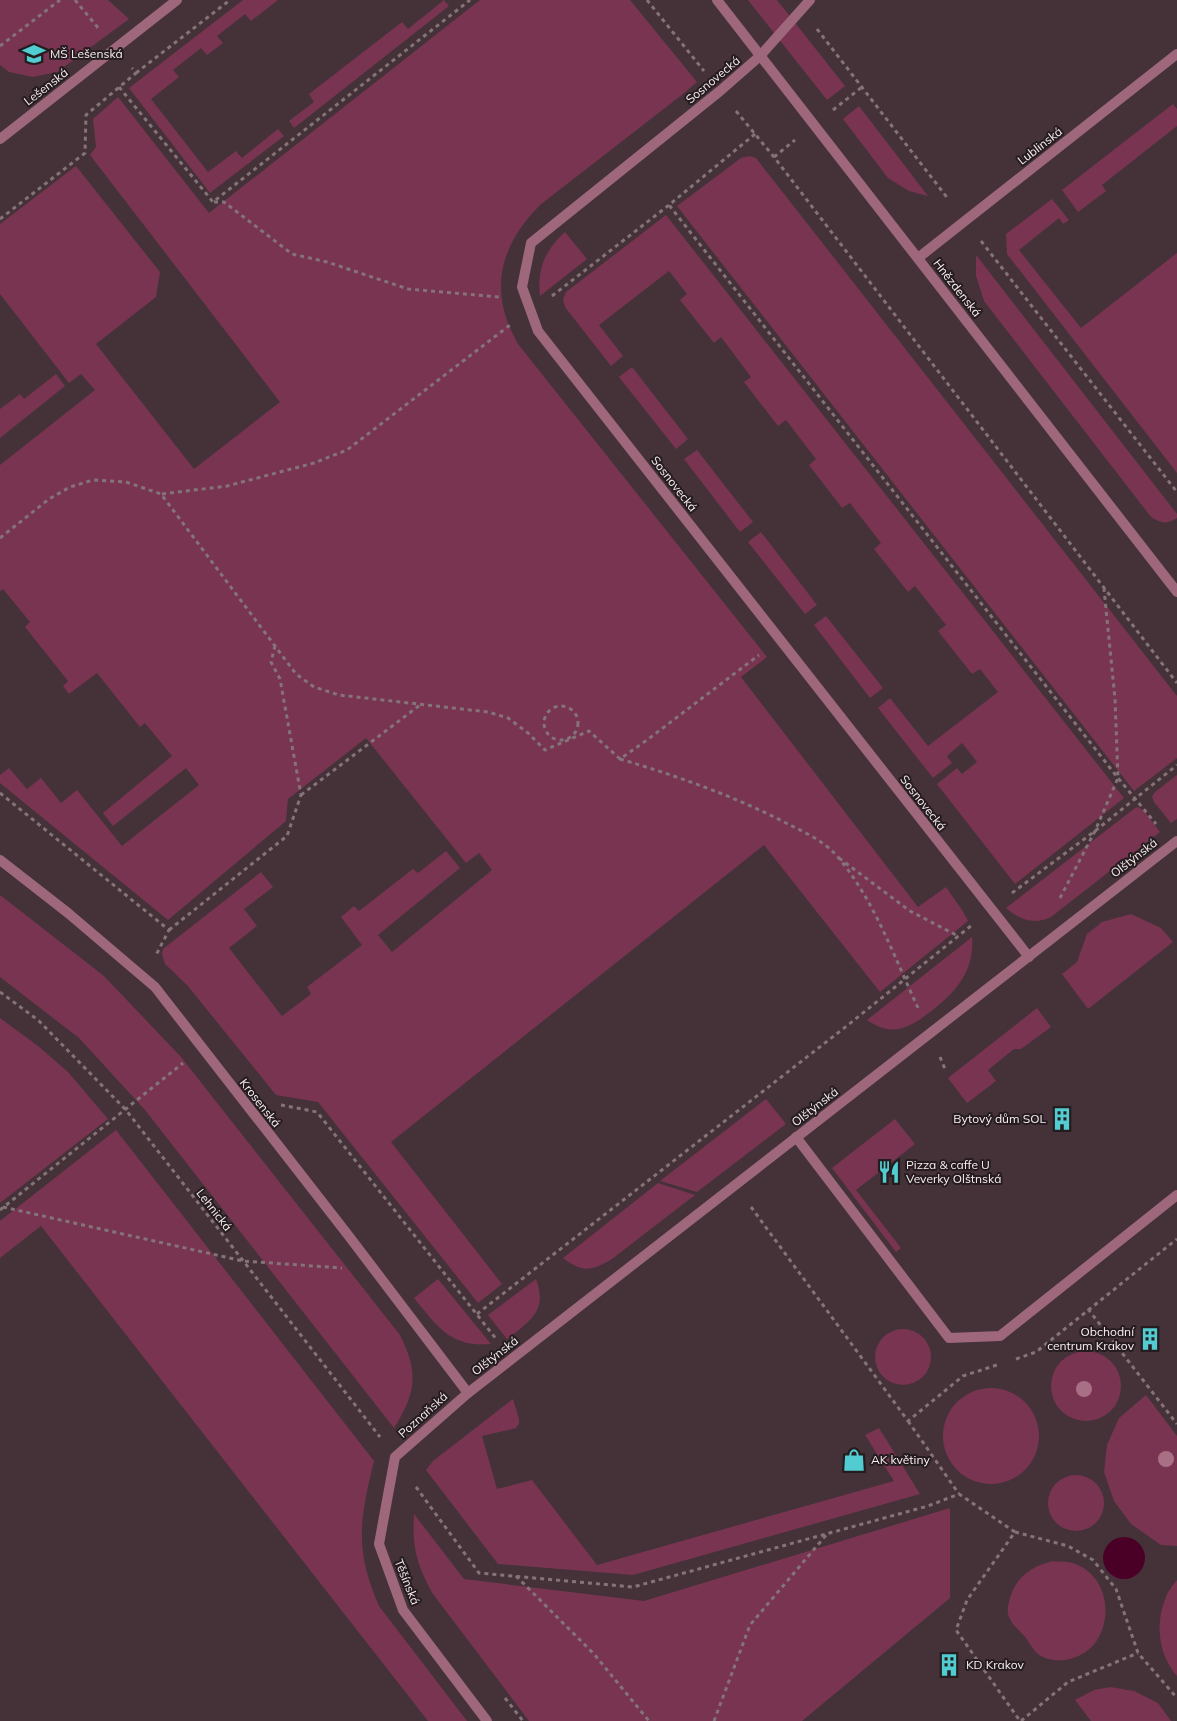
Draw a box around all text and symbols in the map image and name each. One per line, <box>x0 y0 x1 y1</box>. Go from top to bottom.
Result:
school or university icon: MŠ Lešenská <box>21 41 47 67</box>
place label: MŠ Lešenská <box>50 46 123 61</box>
street label: Sosnovecká <box>682 53 743 107</box>
street label: Lešenská <box>21 65 71 108</box>
street label: Lublinská <box>1014 123 1065 168</box>
street label: Hnězdenská <box>930 256 985 319</box>
street label: Sosnovecká <box>648 453 701 514</box>
street label: Sosnovecká <box>897 772 950 833</box>
street label: Olštýnská <box>1107 835 1160 880</box>
street label: Krosenská <box>237 1075 284 1130</box>
street label: Olštýnská <box>788 1084 841 1129</box>
building icon: Bytový dům SOL <box>1049 1106 1075 1132</box>
place label: Bytový dům SOL <box>953 1111 1046 1126</box>
place label: Pizza & caffe U Veverky Olštnská <box>906 1157 1001 1186</box>
restaurant icon: Pizza & caffe U Veverky Olštnská <box>876 1159 902 1185</box>
street label: Lehnická <box>193 1186 235 1234</box>
place label: Obchodní centrum Krakov <box>1047 1324 1135 1353</box>
building icon: Obchodní centrum Krakov <box>1137 1326 1163 1352</box>
street label: Olštýnská <box>468 1333 521 1378</box>
street label: Poznaňská <box>395 1389 450 1441</box>
shop icon: AK květiny <box>841 1447 867 1473</box>
place label: AK květiny <box>871 1452 930 1467</box>
street label: Těšínská <box>392 1557 423 1607</box>
building icon: KD Krakov <box>936 1652 962 1678</box>
place label: KD Krakov <box>966 1657 1025 1672</box>

